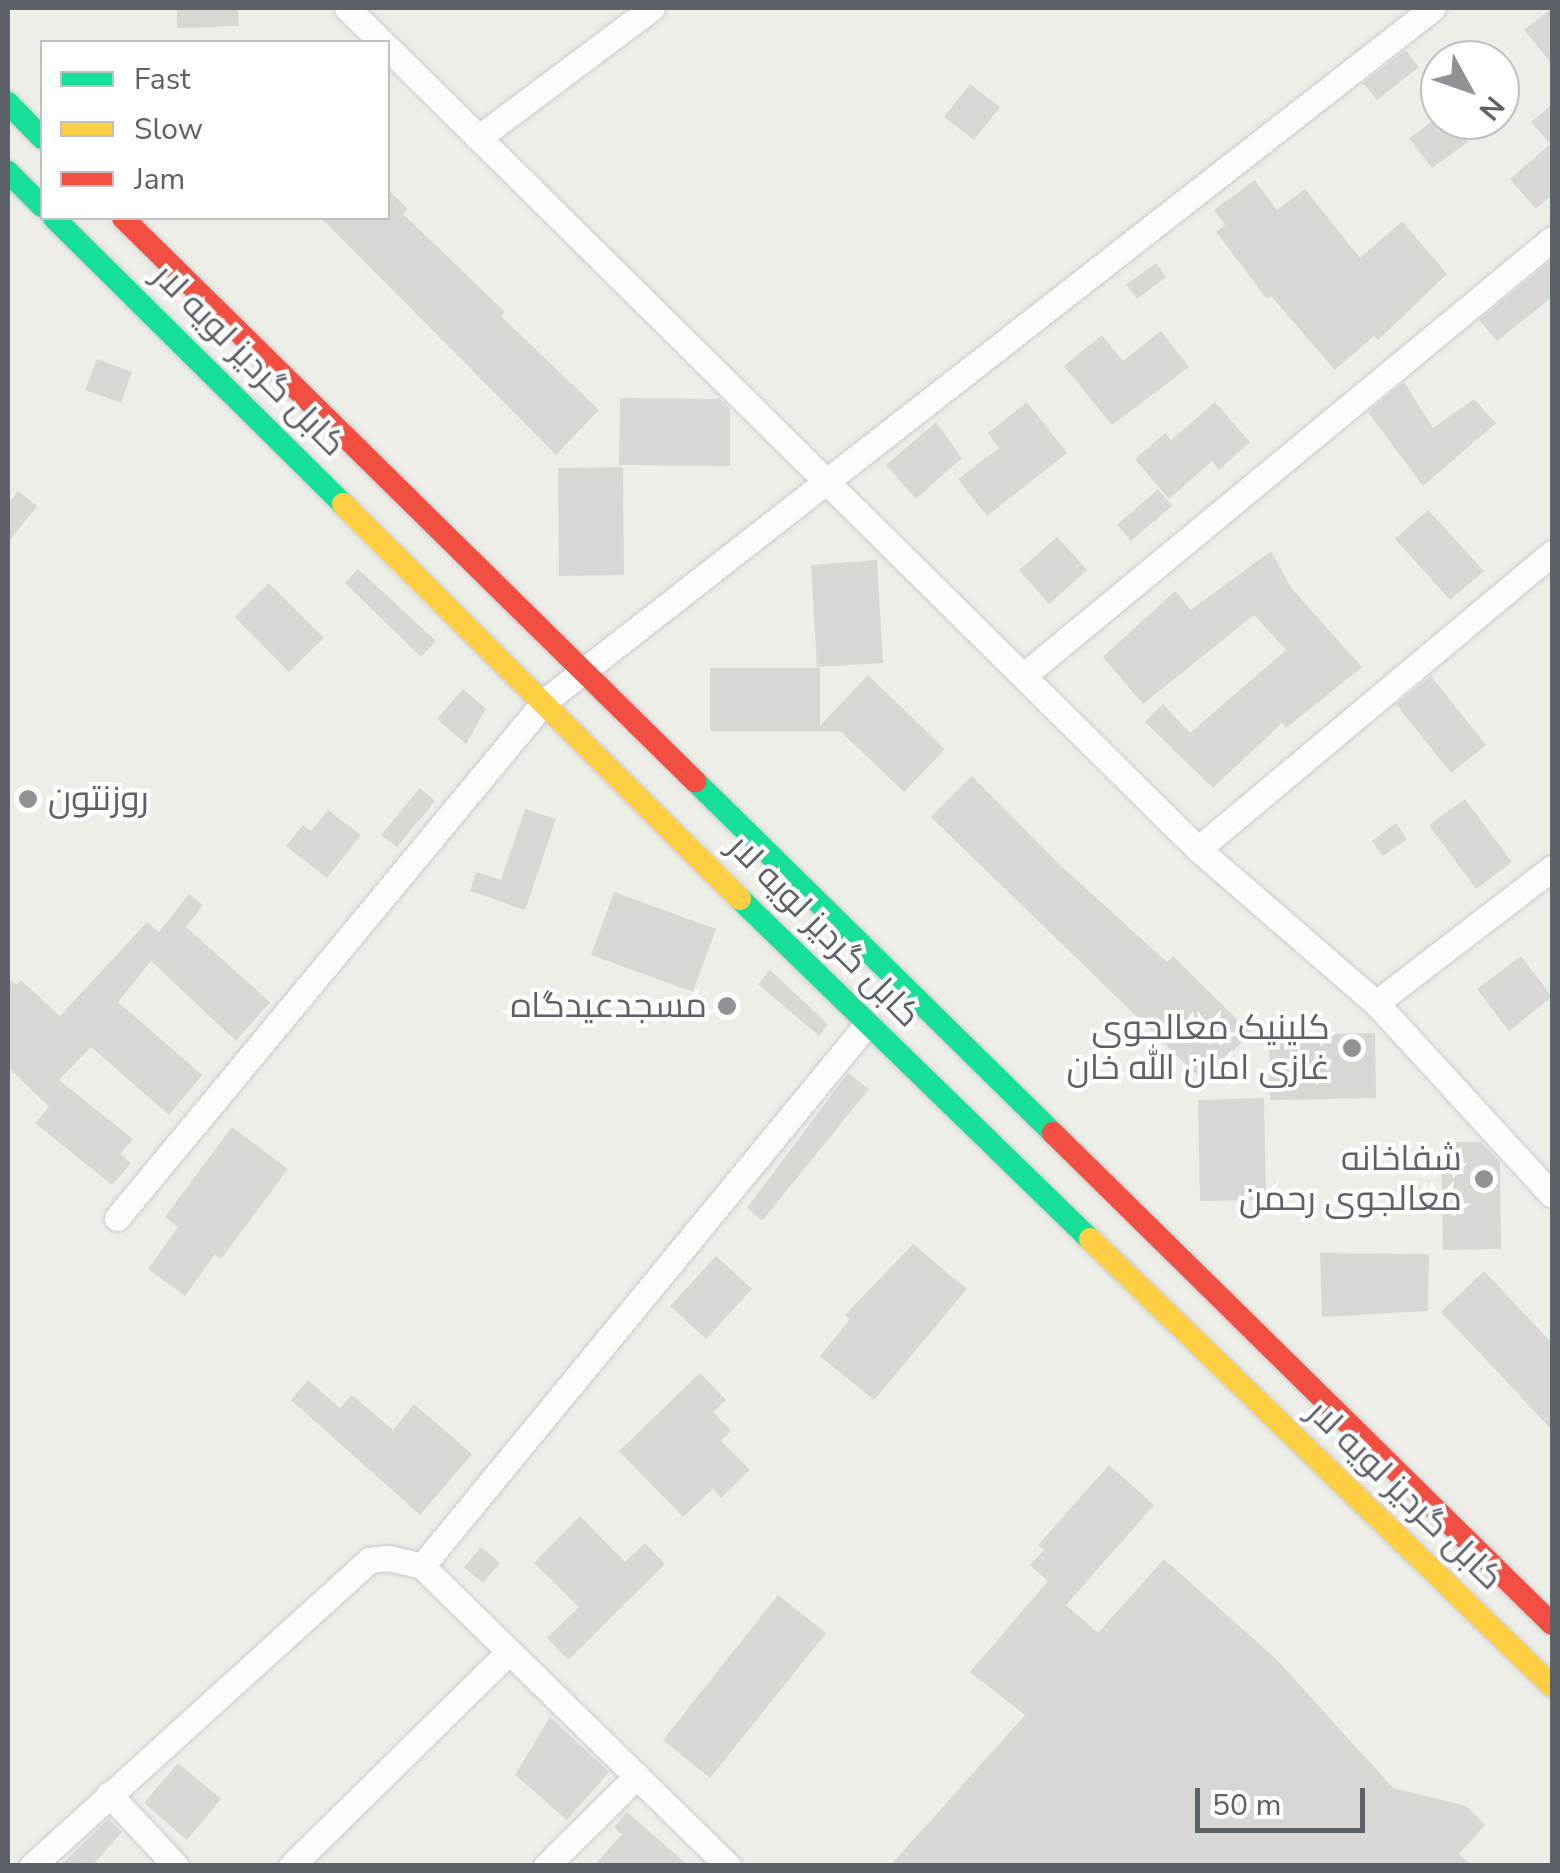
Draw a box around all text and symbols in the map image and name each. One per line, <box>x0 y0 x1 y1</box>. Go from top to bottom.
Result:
legend <box>40 40 390 220</box>
north arrow <box>1420 40 1520 140</box>
text: Fast <box>134 59 191 100</box>
text: N <box>1470 88 1513 128</box>
text: Slow <box>134 109 203 150</box>
text: Jam <box>134 159 185 200</box>
street label: کابل گردیز لویه لار <box>144 255 354 465</box>
place label: روزنتون <box>48 778 149 820</box>
marker: روزنتون <box>17 788 39 810</box>
street label: کابل گردیز لویه لار <box>719 826 929 1036</box>
place label: مسجدعیدگاه <box>510 985 707 1027</box>
marker: مسجدعیدگاه <box>716 995 738 1017</box>
place label: کلینیک معالجوی غازی امان الله خان <box>1067 1007 1330 1089</box>
marker: کلینیک معالجوی غازی امان الله خان <box>1339 1035 1365 1061</box>
place label: شفاخانه معالجوی رحمن <box>1239 1138 1462 1220</box>
marker: شفاخانه معالجوی رحمن <box>1471 1166 1497 1192</box>
street label: کابل گردیز لویه لار <box>1299 1391 1511 1599</box>
scale bar <box>1200 1768 1370 1830</box>
text: 50 m <box>1212 1785 1281 1826</box>

